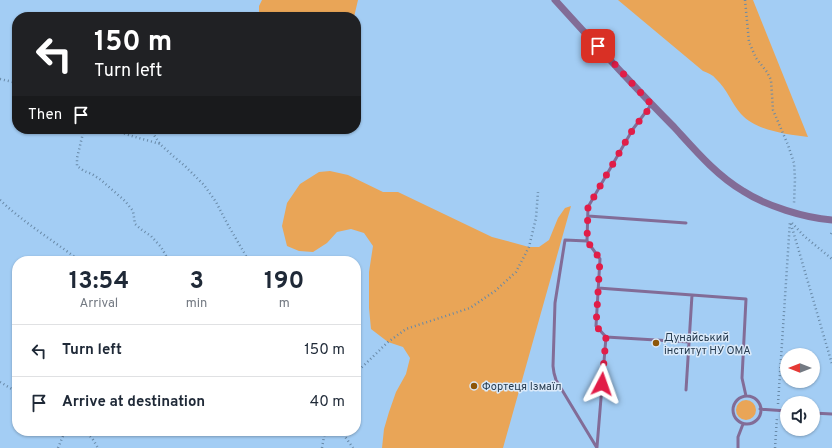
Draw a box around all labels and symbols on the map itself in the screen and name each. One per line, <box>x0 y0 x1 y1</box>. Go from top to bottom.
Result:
pin <box>581 29 615 63</box>
place label: Дунайський інститут НУ ОМА <box>664 331 751 358</box>
marker: Дунайський інститут НУ ОМА <box>651 338 661 348</box>
north arrow <box>780 348 820 388</box>
position arrow <box>581 363 623 405</box>
place label: Фортеця Ізмаїл <box>482 380 561 394</box>
marker: Фортеця Ізмаїл <box>469 381 479 391</box>

